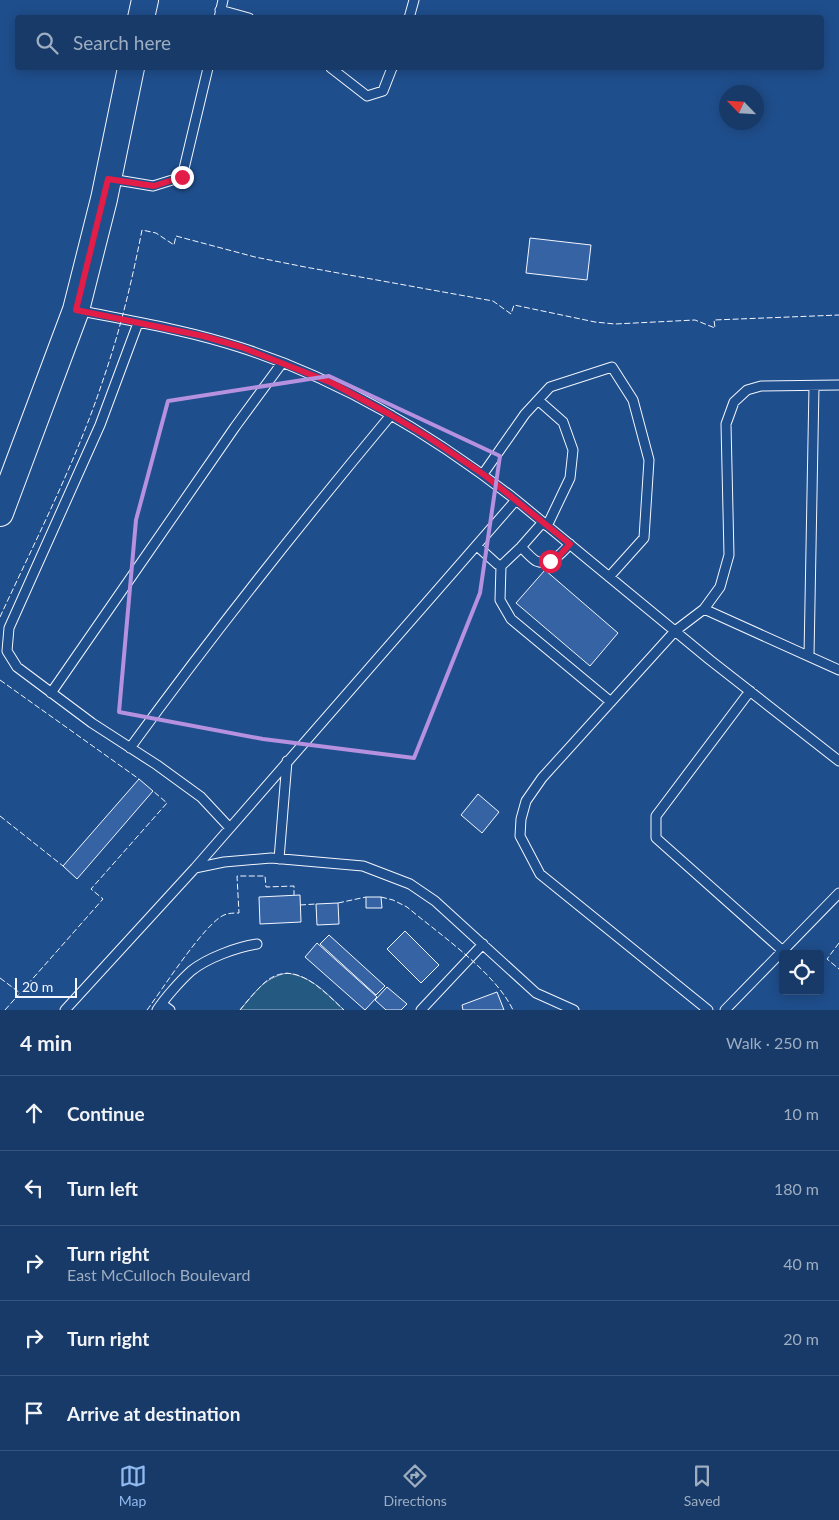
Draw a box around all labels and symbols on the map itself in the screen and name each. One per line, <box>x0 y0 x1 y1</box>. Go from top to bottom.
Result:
north arrow <box>719 85 764 130</box>
route end <box>171 166 194 189</box>
route start <box>539 550 562 573</box>
scale bar <box>15 975 78 998</box>

